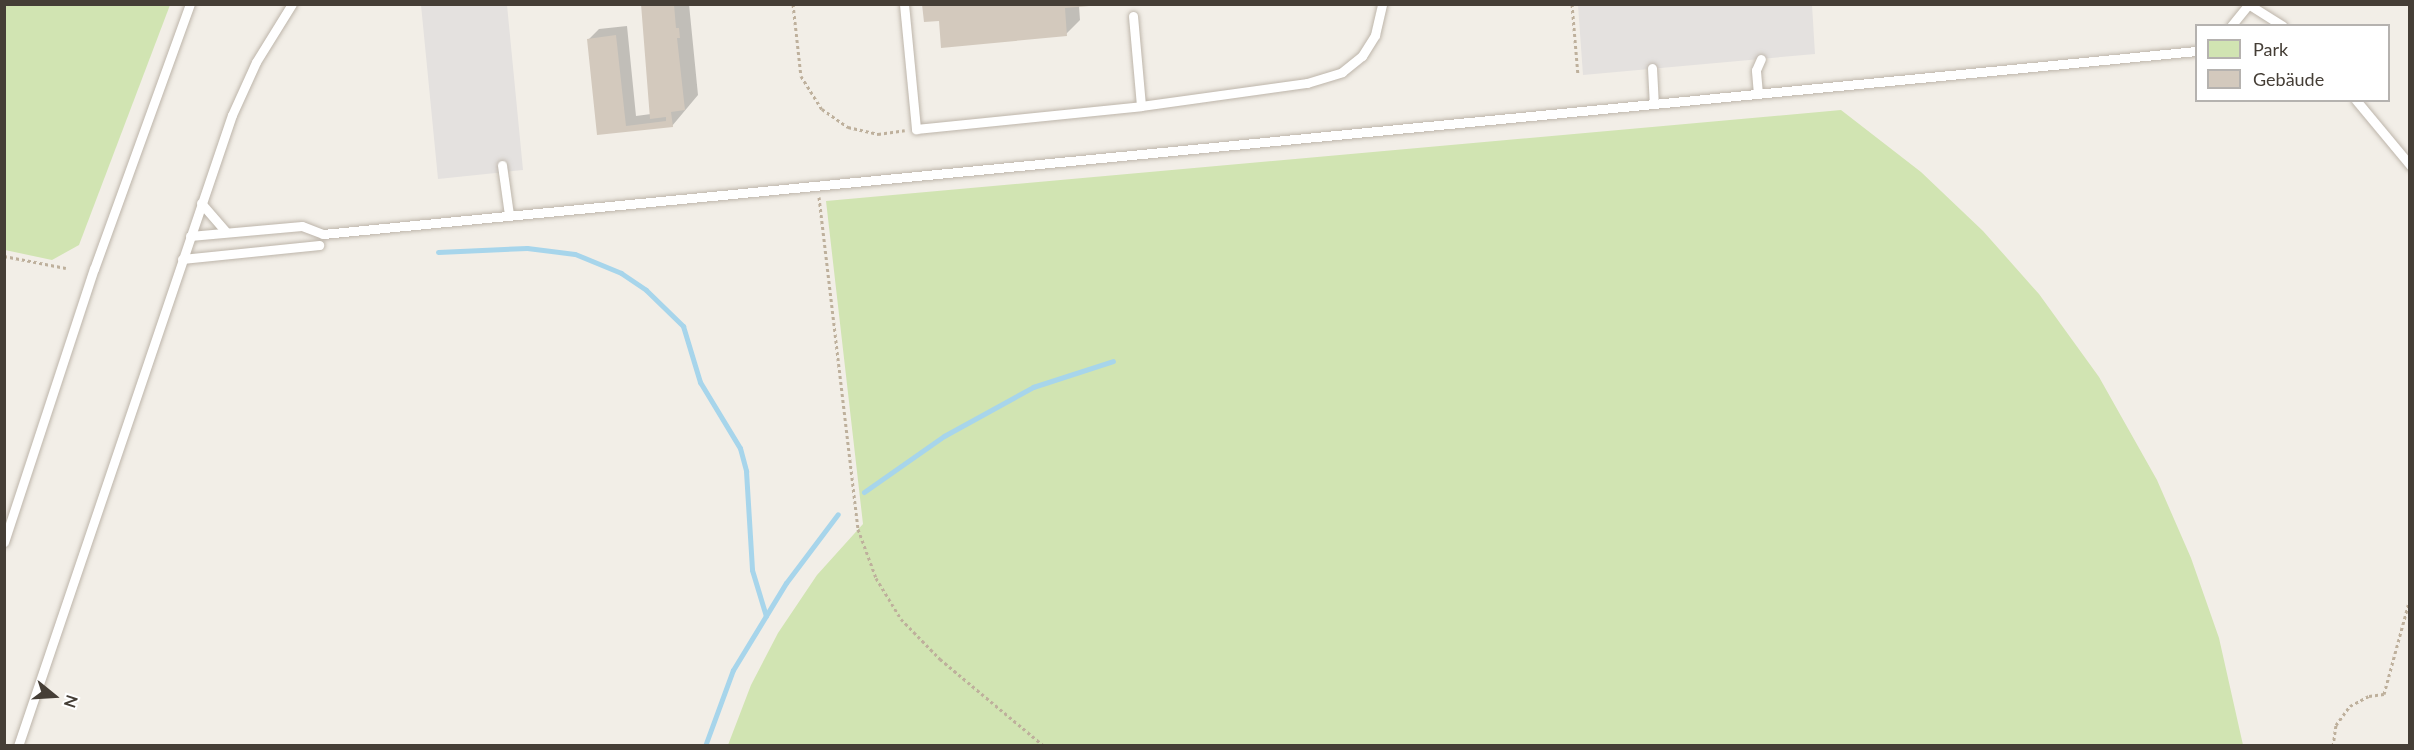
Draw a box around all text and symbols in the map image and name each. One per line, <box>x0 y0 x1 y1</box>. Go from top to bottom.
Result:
legend <box>2195 24 2390 102</box>
text: Park <box>2253 38 2288 60</box>
text: Gebäude <box>2253 68 2324 90</box>
north arrow <box>24 666 84 726</box>
text: N <box>61 693 83 711</box>

